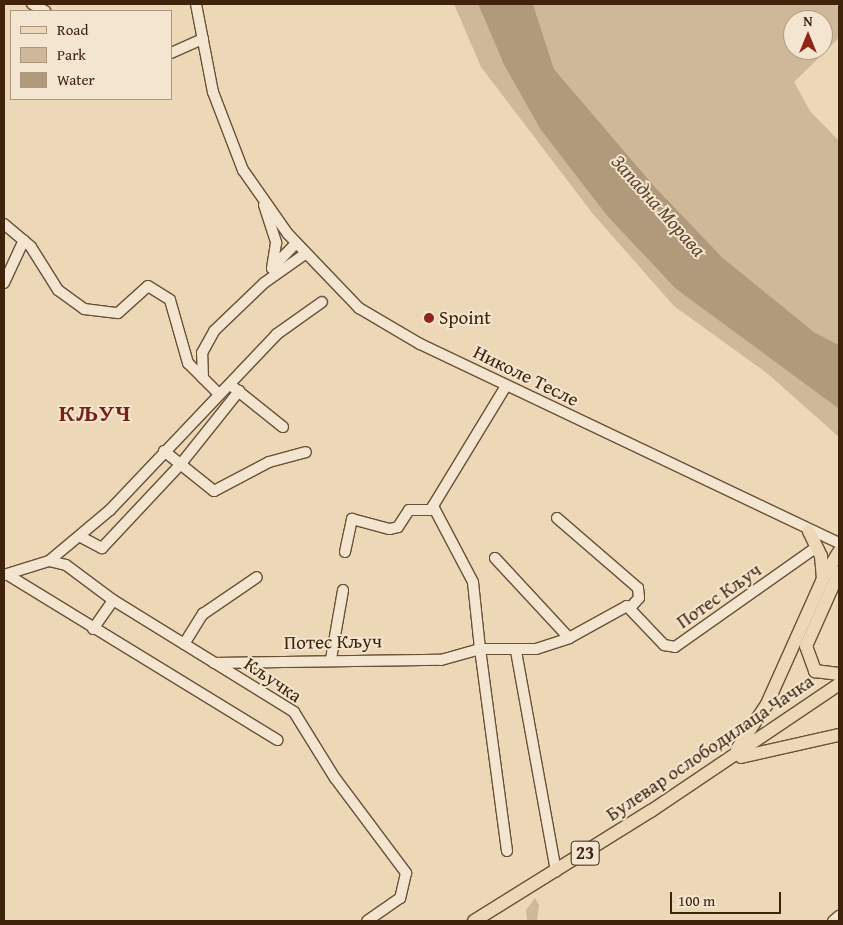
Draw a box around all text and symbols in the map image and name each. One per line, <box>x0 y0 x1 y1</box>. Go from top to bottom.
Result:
legend <box>10 10 172 100</box>
north arrow <box>783 10 833 60</box>
text: N <box>803 11 813 31</box>
text: Road <box>57 19 88 40</box>
text: Park <box>57 44 86 65</box>
text: Water <box>57 69 95 90</box>
water label: Западна Морава <box>607 149 711 261</box>
place label: Spoint <box>439 307 491 329</box>
marker: Spoint <box>423 312 435 324</box>
street label: Николе Тесле <box>470 341 582 411</box>
district label: КЉУЧ <box>58 399 132 427</box>
street label: Потес Кључ <box>672 559 766 633</box>
street label: Потес Кључ <box>284 630 382 654</box>
street label: Кључка <box>240 653 306 707</box>
street label: Булевар ослободилаца Чачка <box>602 670 818 826</box>
road number: 23 <box>570 838 600 868</box>
scale bar <box>673 882 784 914</box>
text: 100 m <box>678 890 715 911</box>

